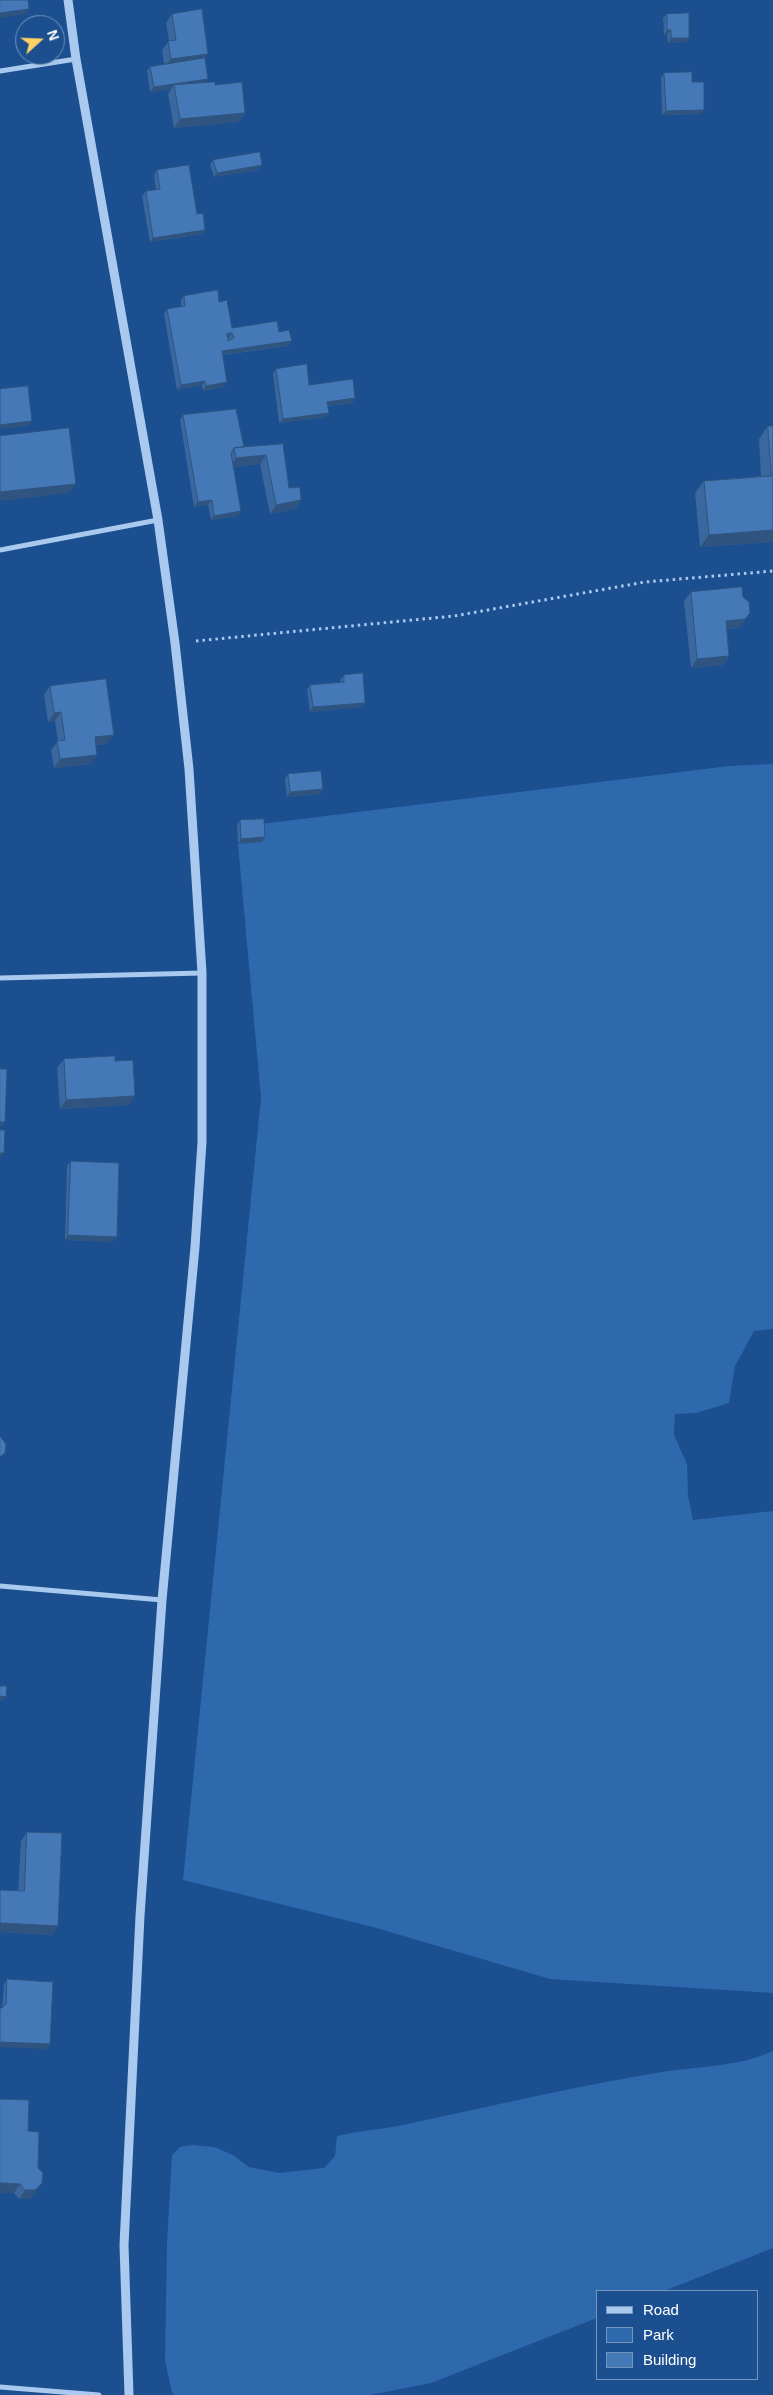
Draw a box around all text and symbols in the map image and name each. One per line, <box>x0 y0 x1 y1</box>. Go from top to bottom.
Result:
north arrow <box>15 15 65 65</box>
text: N <box>44 28 62 43</box>
legend <box>596 2290 758 2380</box>
text: Road <box>643 2301 679 2318</box>
text: Park <box>643 2326 674 2343</box>
text: Building <box>643 2351 696 2368</box>

